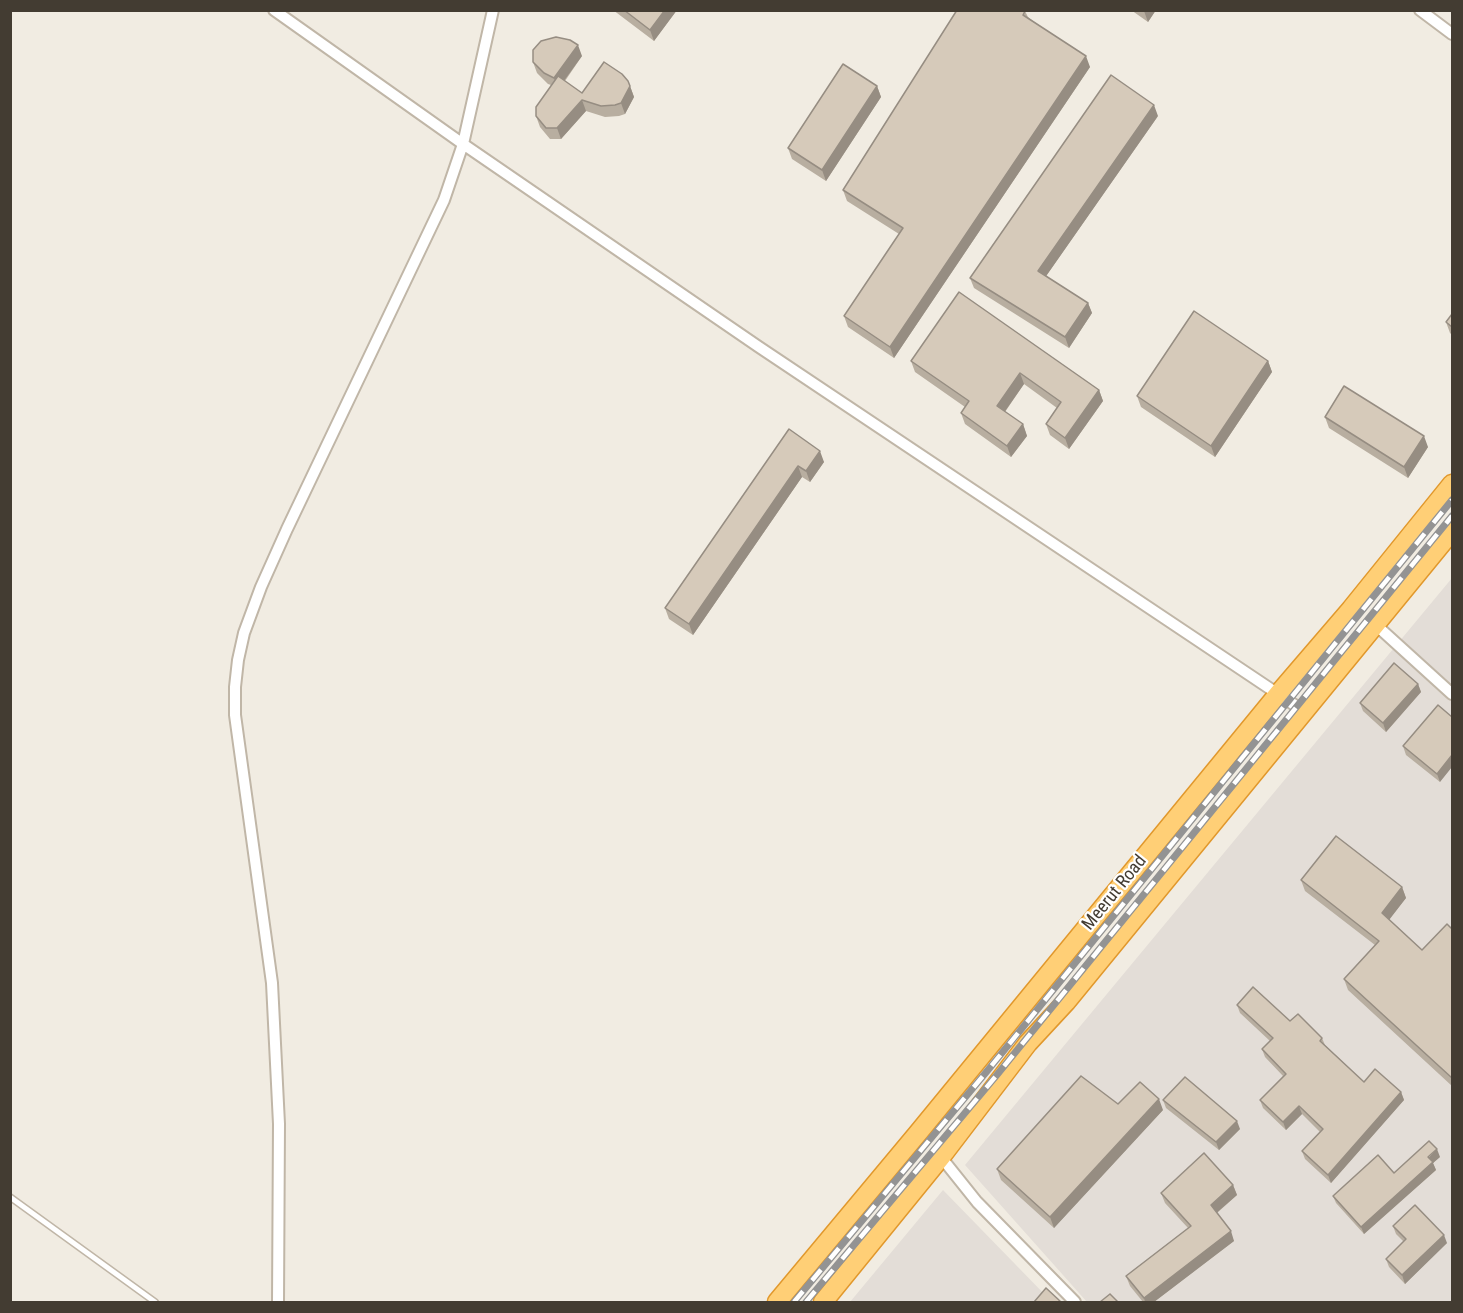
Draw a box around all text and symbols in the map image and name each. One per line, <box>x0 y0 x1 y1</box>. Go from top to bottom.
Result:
street label: Meerut Road <box>1078 851 1152 935</box>

